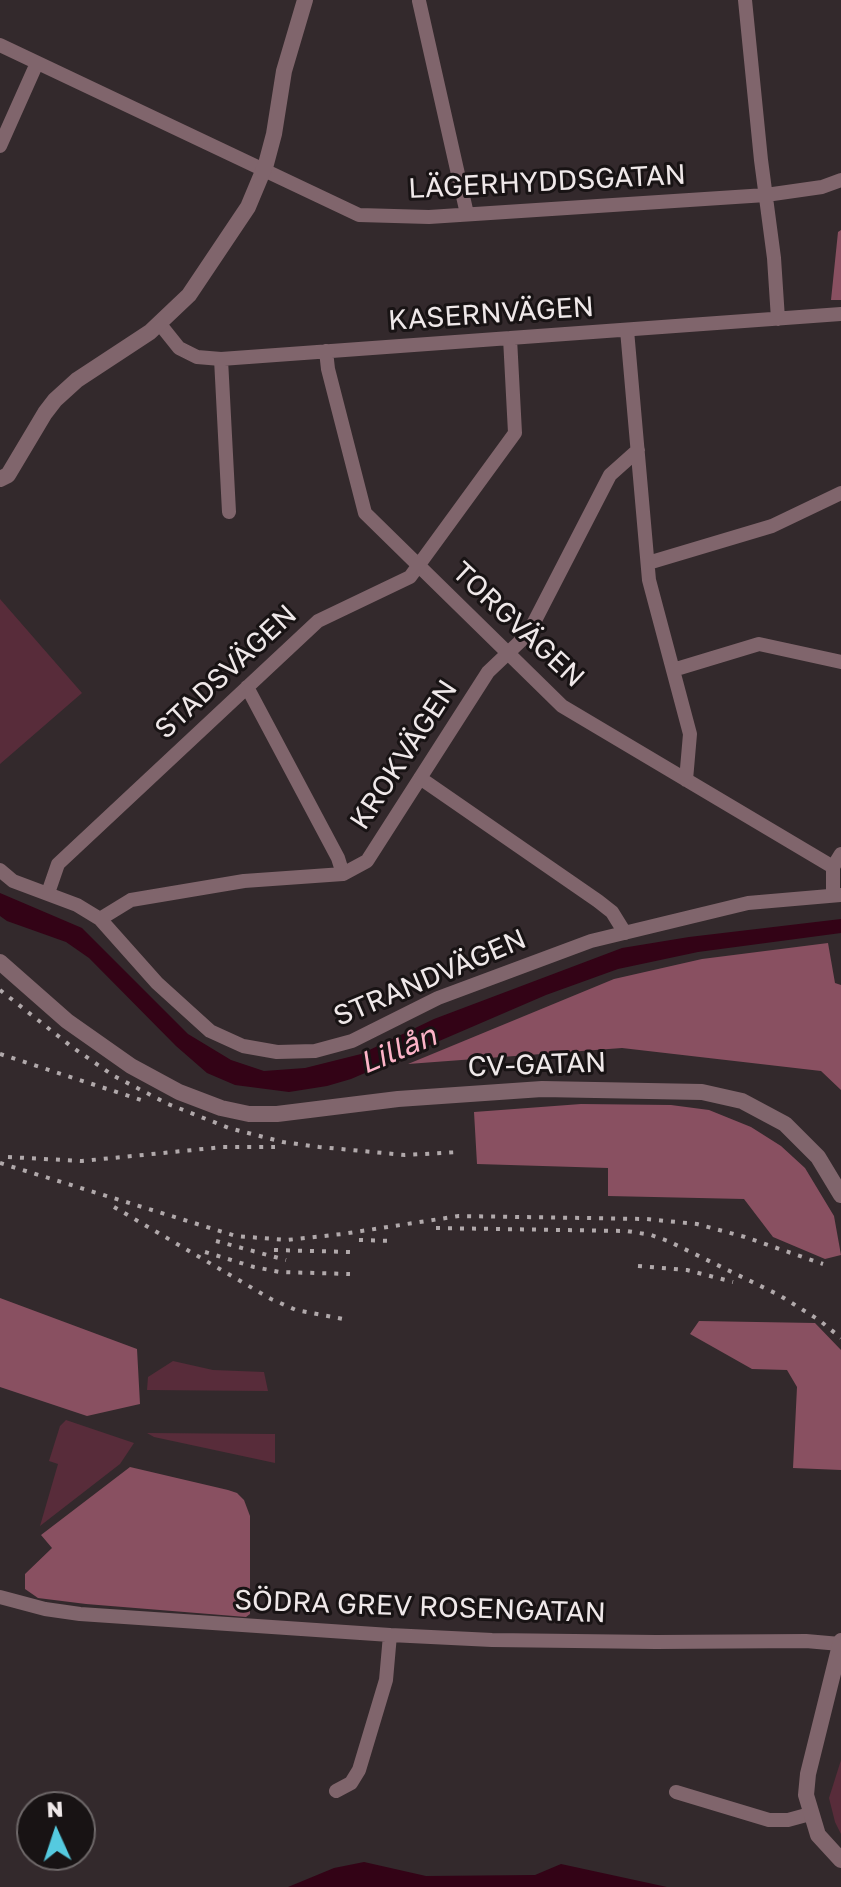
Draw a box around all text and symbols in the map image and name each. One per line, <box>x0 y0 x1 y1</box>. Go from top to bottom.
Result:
street label: LÄGERHYDDSGATAN <box>407 158 687 206</box>
street label: KASERNVÄGEN <box>387 290 595 338</box>
street label: TORGVÄGEN <box>445 555 591 695</box>
street label: STADSVÄGEN <box>148 598 304 746</box>
street label: KROKVÄGEN <box>343 674 465 836</box>
street label: STRANDVÄGEN <box>329 922 531 1034</box>
water label: Lillån <box>354 1018 442 1082</box>
street label: CV-GATAN <box>467 1046 607 1084</box>
street label: SÖDRA GREV ROSENGATAN <box>234 1584 606 1630</box>
north arrow <box>16 1791 96 1871</box>
text: N <box>46 1795 64 1822</box>

